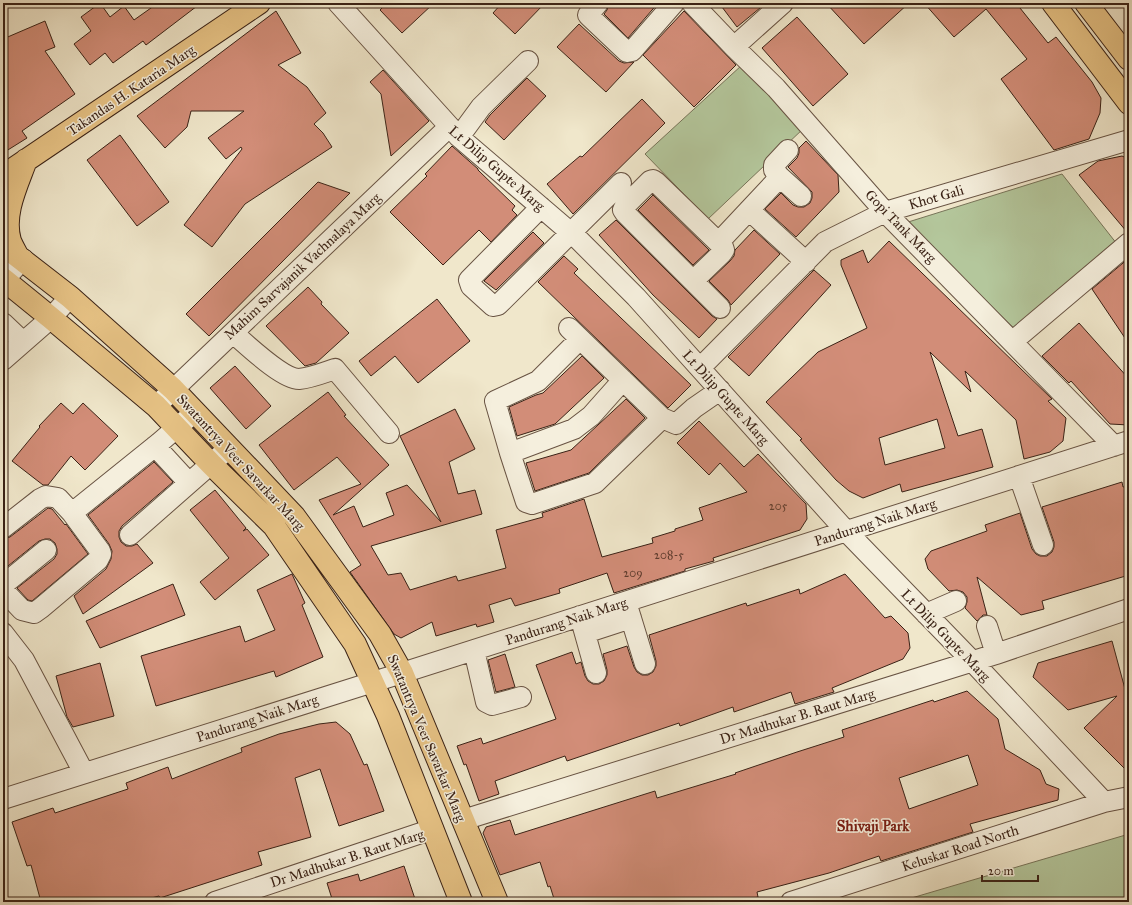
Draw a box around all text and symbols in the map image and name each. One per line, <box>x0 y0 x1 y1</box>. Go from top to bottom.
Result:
street label: Takandas H. Kataria Marg <box>64 41 199 140</box>
street label: Lt Dilip Gupte Marg <box>445 122 548 215</box>
street label: Khot Gali <box>907 181 966 213</box>
street label: Gopi Tank Marg <box>861 186 940 267</box>
street label: Mahim Sarvajanik Vachnalaya Marg <box>221 189 384 343</box>
street label: Lt Dilip Gupte Marg <box>679 347 773 449</box>
street label: Swatantrya Veer Savarkar Marg <box>173 391 309 534</box>
street label: Pandurang Naik Marg <box>812 495 939 550</box>
house number: 205 <box>769 499 788 513</box>
house number: 208-5 <box>654 548 684 562</box>
house number: 209 <box>623 566 643 580</box>
street label: Lt Dilip Gupte Marg <box>897 586 994 685</box>
street label: Pandurang Naik Marg <box>503 594 630 649</box>
street label: Swatantrya Veer Savarkar Marg <box>384 652 470 825</box>
street label: Dr Madhukar B. Raut Marg <box>718 685 877 748</box>
street label: Pandurang Naik Marg <box>194 691 321 746</box>
district label: Shivaji Park <box>837 817 910 836</box>
street label: Keluskar Road North <box>899 821 1021 875</box>
street label: Dr Madhukar B. Raut Marg <box>268 825 427 891</box>
scale bar <box>982 857 1038 883</box>
text: 20 m <box>988 864 1014 878</box>

